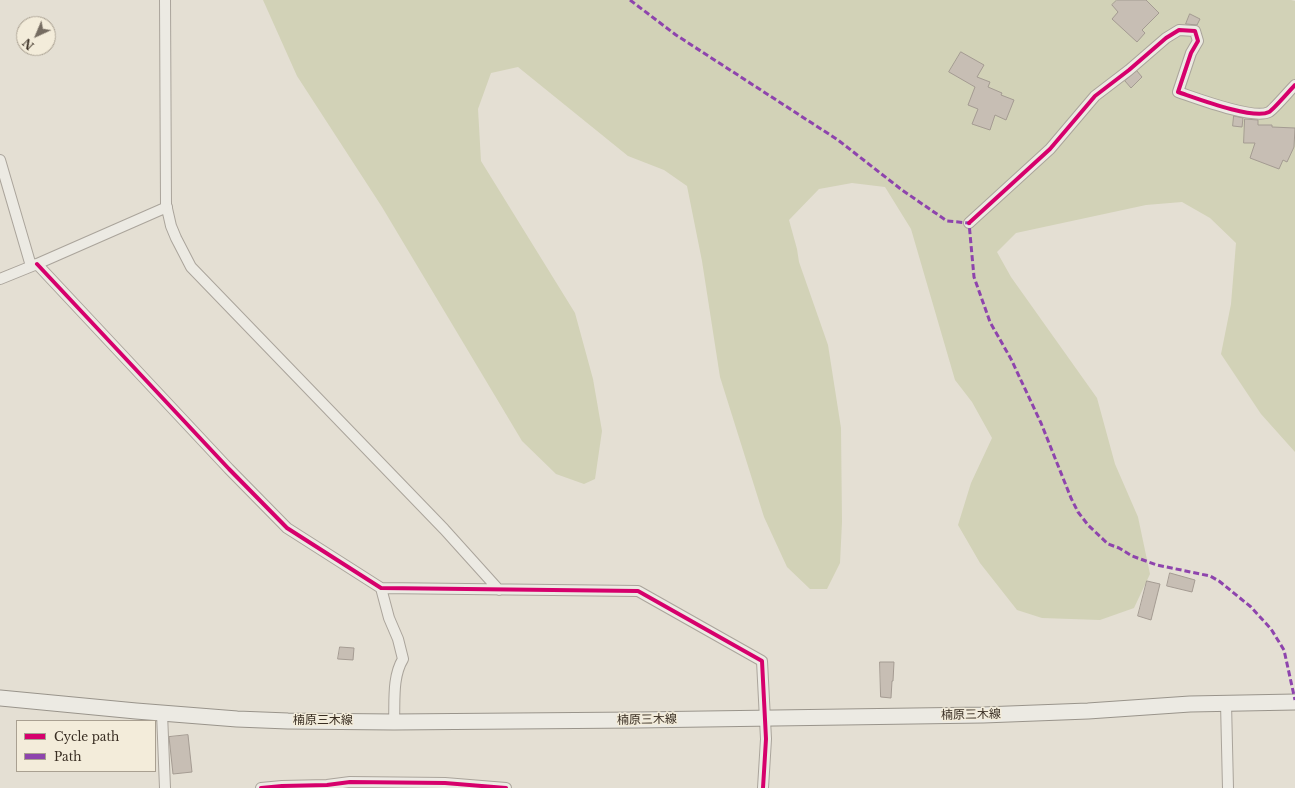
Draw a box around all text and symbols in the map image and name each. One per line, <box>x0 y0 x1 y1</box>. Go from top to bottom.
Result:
north arrow <box>16 16 56 56</box>
text: N <box>20 35 37 53</box>
street label: 楠原三木線 <box>941 707 1001 723</box>
street label: 楠原三木線 <box>617 712 677 728</box>
street label: 楠原三木線 <box>293 714 353 728</box>
legend <box>16 720 156 772</box>
text: Cycle path <box>54 729 119 744</box>
text: Path <box>54 749 82 764</box>

